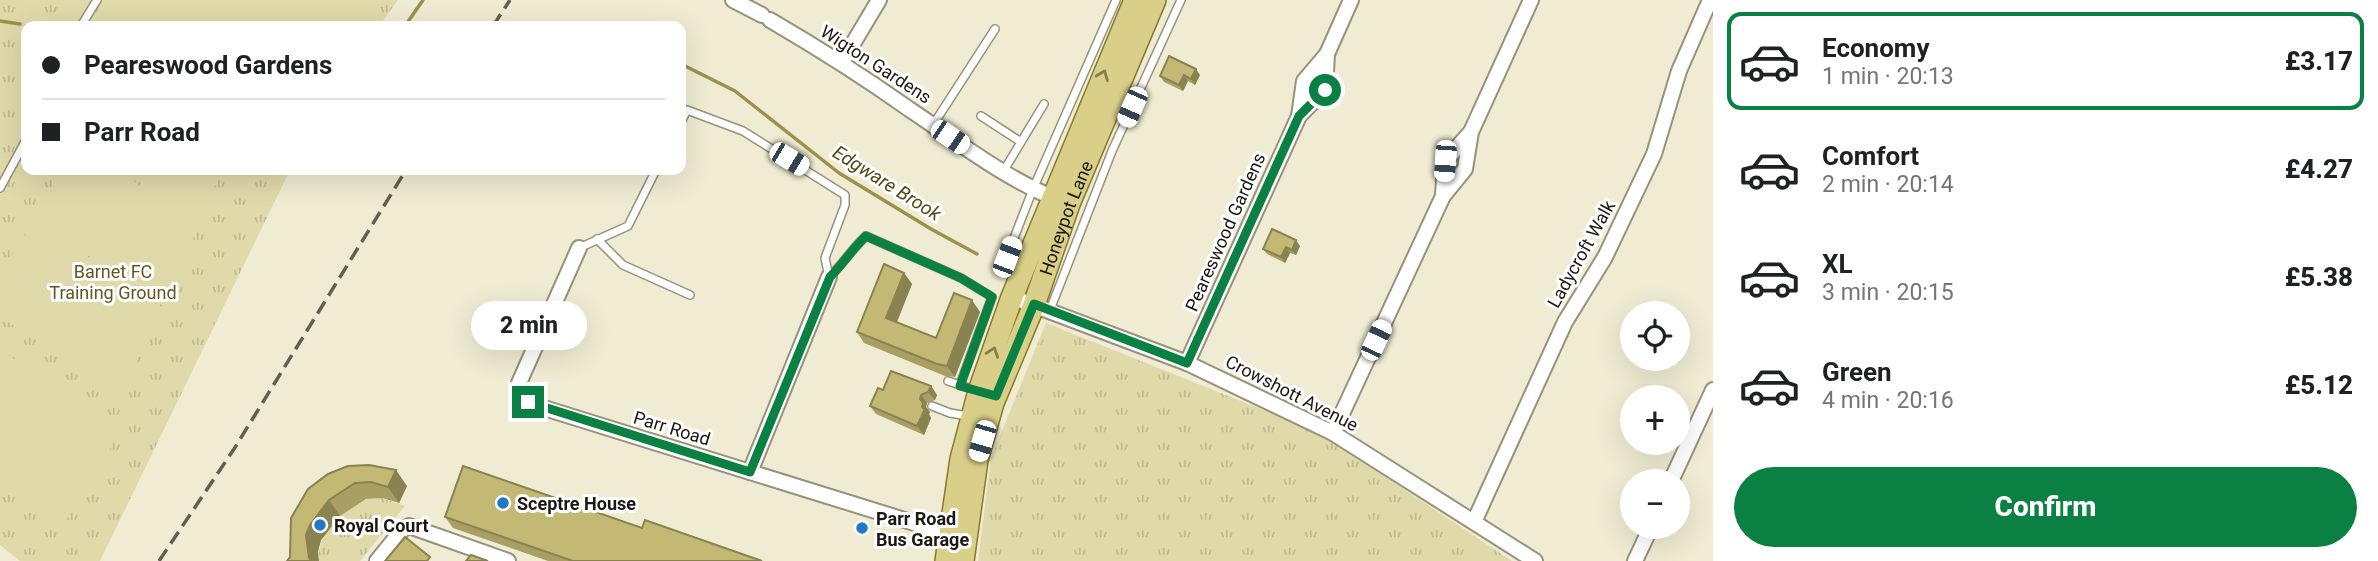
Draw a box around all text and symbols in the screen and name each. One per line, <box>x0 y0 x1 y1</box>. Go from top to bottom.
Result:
street label: Wigton Gardens <box>817 20 935 108</box>
icon: car <box>1738 30 1801 93</box>
text: Economy <box>1822 33 1929 63</box>
text: £3.17 <box>2285 46 2353 76</box>
text: Peareswood Gardens <box>84 50 332 80</box>
text: 1 min · 20:13 <box>1822 63 1954 90</box>
one-way arrow <box>1094 70 1108 82</box>
route start <box>1309 74 1341 106</box>
car <box>1114 84 1151 130</box>
text: Parr Road <box>84 117 200 147</box>
car <box>927 117 974 157</box>
icon: car <box>1738 138 1801 201</box>
car <box>766 139 813 179</box>
car <box>1434 139 1457 183</box>
water label: Edgware Brook <box>829 141 946 226</box>
text: Comfort <box>1822 141 1919 171</box>
street label: Peareswood Gardens <box>1181 150 1269 314</box>
text: £4.27 <box>2285 154 2353 184</box>
street label: Honeypot Lane <box>1035 157 1097 278</box>
text: 2 min · 20:14 <box>1822 171 1954 198</box>
street label: Ladycroft Walk <box>1543 196 1620 311</box>
car <box>990 234 1025 280</box>
icon: car <box>1738 246 1801 309</box>
text: XL <box>1822 249 1853 279</box>
park label: Barnet FC Training Ground <box>49 261 177 303</box>
text: £5.38 <box>2285 262 2353 292</box>
text: 3 min · 20:15 <box>1822 279 1954 306</box>
callout: 2 min <box>470 300 586 350</box>
map controls <box>1620 301 1690 539</box>
button: locate <box>1620 301 1690 371</box>
text: 2 min <box>500 312 558 339</box>
car <box>1358 317 1395 363</box>
one-way arrow <box>985 346 999 358</box>
street label: Crowshott Avenue <box>1222 350 1362 436</box>
icon: car <box>1738 354 1801 417</box>
text: Green <box>1822 357 1892 387</box>
text: £5.12 <box>2285 370 2353 400</box>
button: + <box>1620 385 1690 455</box>
route end <box>512 386 544 418</box>
text: 4 min · 20:16 <box>1822 387 1954 414</box>
street label: Parr Road <box>631 406 713 450</box>
car <box>967 418 998 464</box>
button: Confirm <box>1734 467 2357 547</box>
button: − <box>1620 469 1690 539</box>
place label: Sceptre House <box>517 493 636 514</box>
marker: Sceptre House <box>495 495 511 511</box>
place label: Parr Road Bus Garage <box>876 508 969 550</box>
place label: Royal Court <box>334 515 429 536</box>
marker: Royal Court <box>312 517 328 533</box>
marker: Parr Road Bus Garage <box>854 520 870 536</box>

